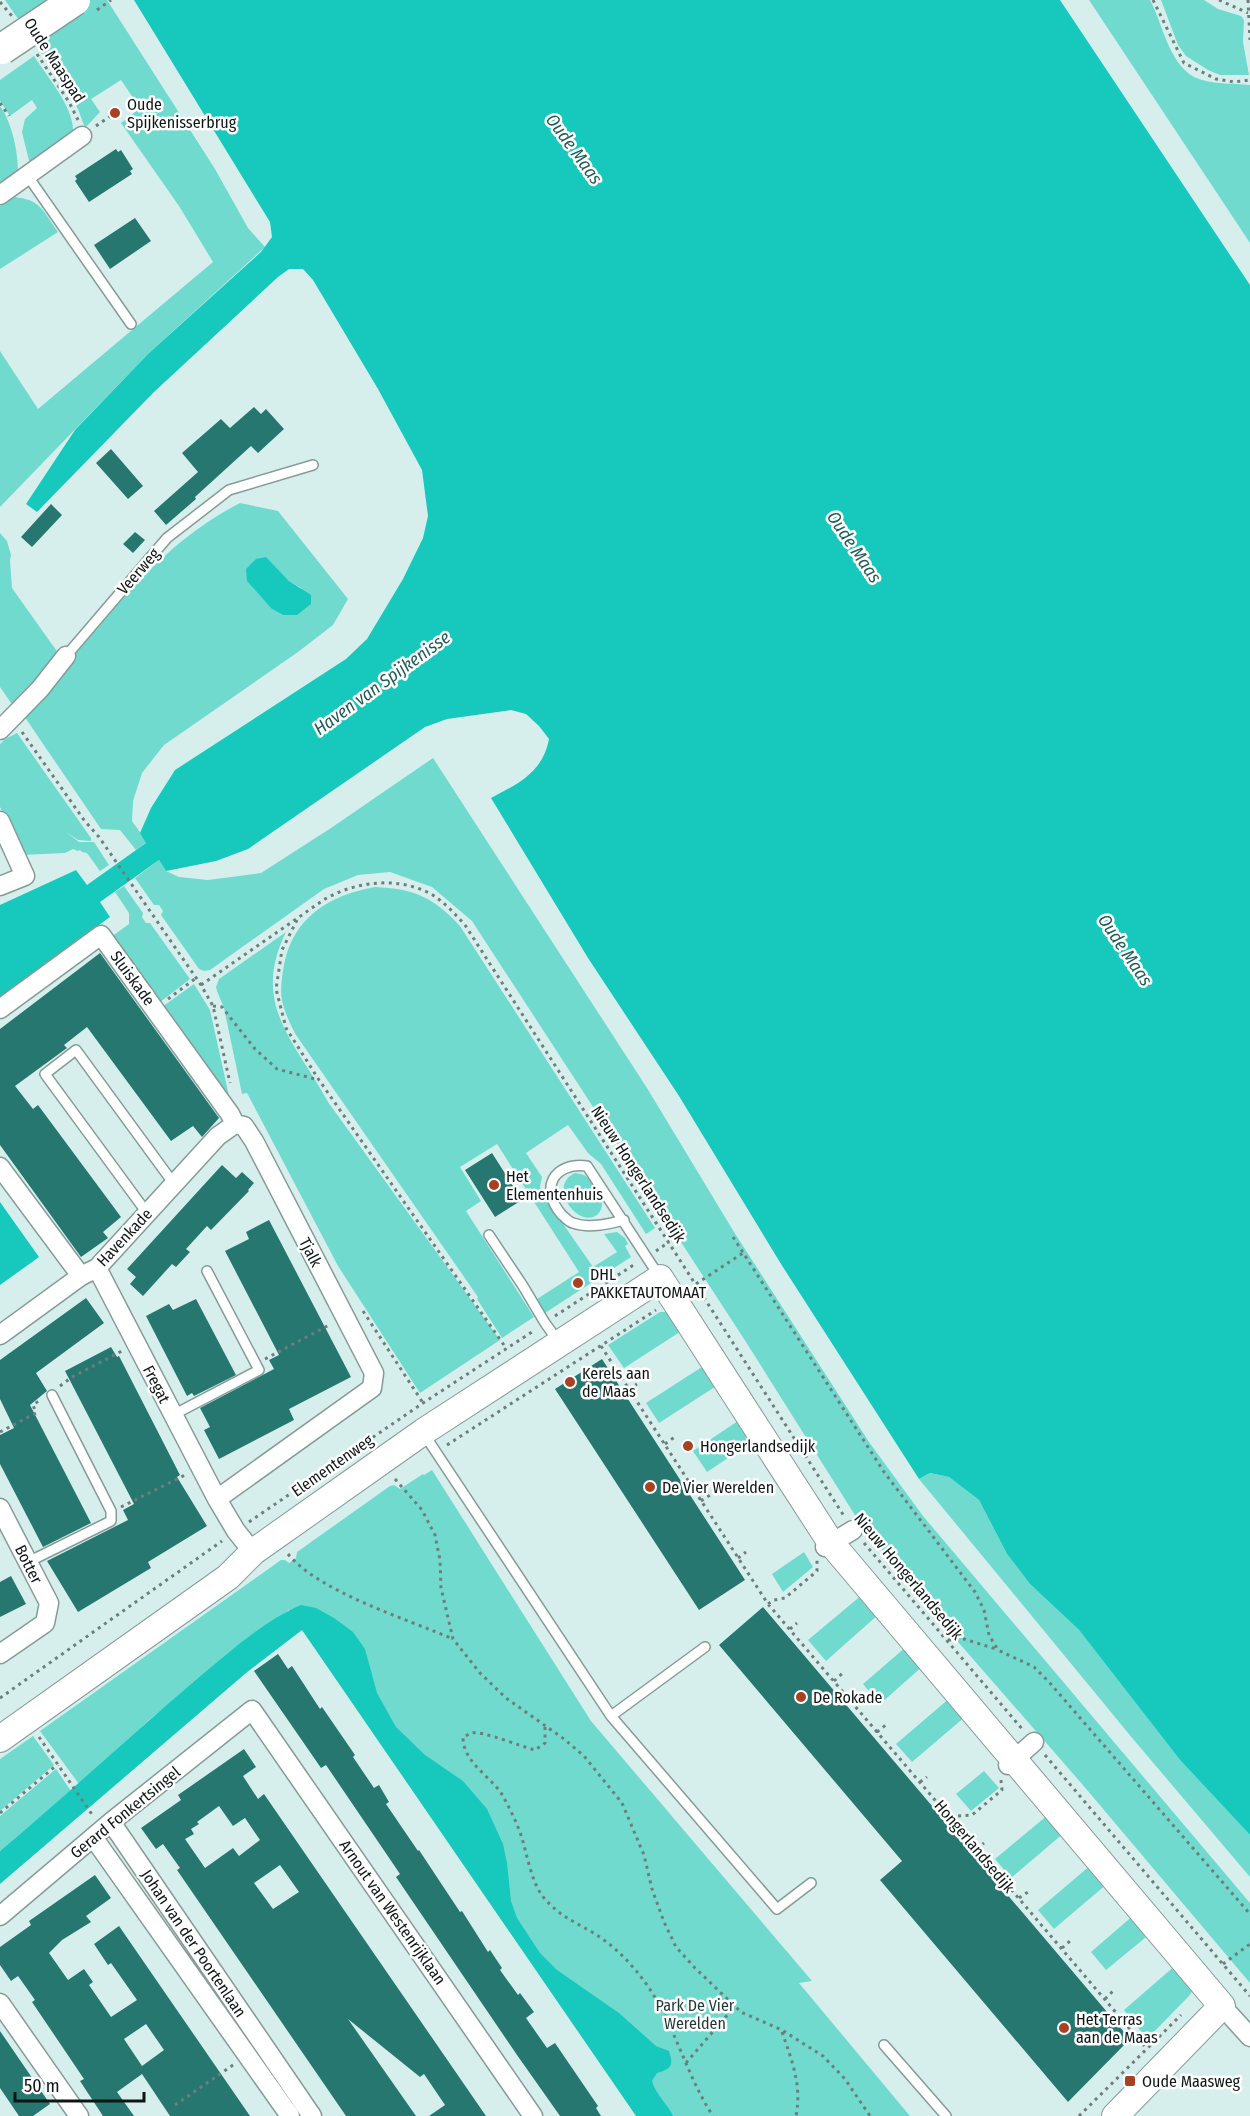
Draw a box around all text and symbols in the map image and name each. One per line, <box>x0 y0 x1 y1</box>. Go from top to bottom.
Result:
street label: Oude Maaspad <box>20 14 89 106</box>
place label: Oude Spijkenisserbrug <box>127 95 237 132</box>
marker: Oude Spijkenisserbrug <box>108 106 122 120</box>
water label: Oude Maas <box>541 109 607 189</box>
water label: Oude Maas <box>822 507 886 587</box>
street label: Veerweg <box>113 544 164 598</box>
water label: Haven van Spijkenisse <box>309 626 455 740</box>
water label: Oude Maas <box>1093 910 1157 990</box>
street label: Sluiskade <box>106 947 159 1009</box>
street label: Nieuw Hongerlandsedijk <box>587 1102 690 1247</box>
place label: Het Elementenhuis <box>506 1167 603 1204</box>
marker: Het Elementenhuis <box>487 1178 501 1192</box>
street label: Havenkade <box>93 1204 156 1270</box>
street label: Tjalk <box>295 1234 326 1271</box>
place label: DHL PAKKETAUTOMAAT <box>590 1265 707 1302</box>
marker: DHL PAKKETAUTOMAAT <box>571 1276 585 1290</box>
street label: Fregat <box>139 1362 174 1407</box>
place label: Kerels aan de Maas <box>582 1364 650 1401</box>
marker: Kerels aan de Maas <box>563 1375 577 1389</box>
street label: Elementenweg <box>288 1430 377 1501</box>
place label: Hongerlandsedijk <box>700 1437 816 1456</box>
marker: Hongerlandsedijk <box>681 1439 695 1453</box>
place label: De Vier Werelden <box>662 1478 774 1497</box>
marker: De Vier Werelden <box>643 1480 657 1494</box>
street label: Nieuw Hongerlandsedijk <box>850 1509 967 1644</box>
street label: Botter <box>11 1542 46 1587</box>
place label: De Rokade <box>813 1688 882 1707</box>
marker: De Rokade <box>794 1690 808 1704</box>
street label: Gerard Fonkertsingel <box>67 1762 184 1862</box>
street label: Hongerlandsedijk <box>930 1796 1019 1897</box>
street label: Arnout van Westenrijklaan <box>335 1836 450 1988</box>
street label: Johan van der Poortenlaan <box>137 1866 250 2021</box>
park label: Park De Vier Werelden <box>656 1996 735 2033</box>
place label: Het Terras aan de Maas <box>1076 2010 1158 2047</box>
marker: Het Terras aan de Maas <box>1057 2021 1071 2035</box>
scale bar <box>15 2065 144 2103</box>
place label: Oude Maasweg <box>1142 2072 1241 2091</box>
marker: Oude Maasweg <box>1123 2074 1137 2088</box>
text: 50 m <box>24 2075 60 2097</box>

